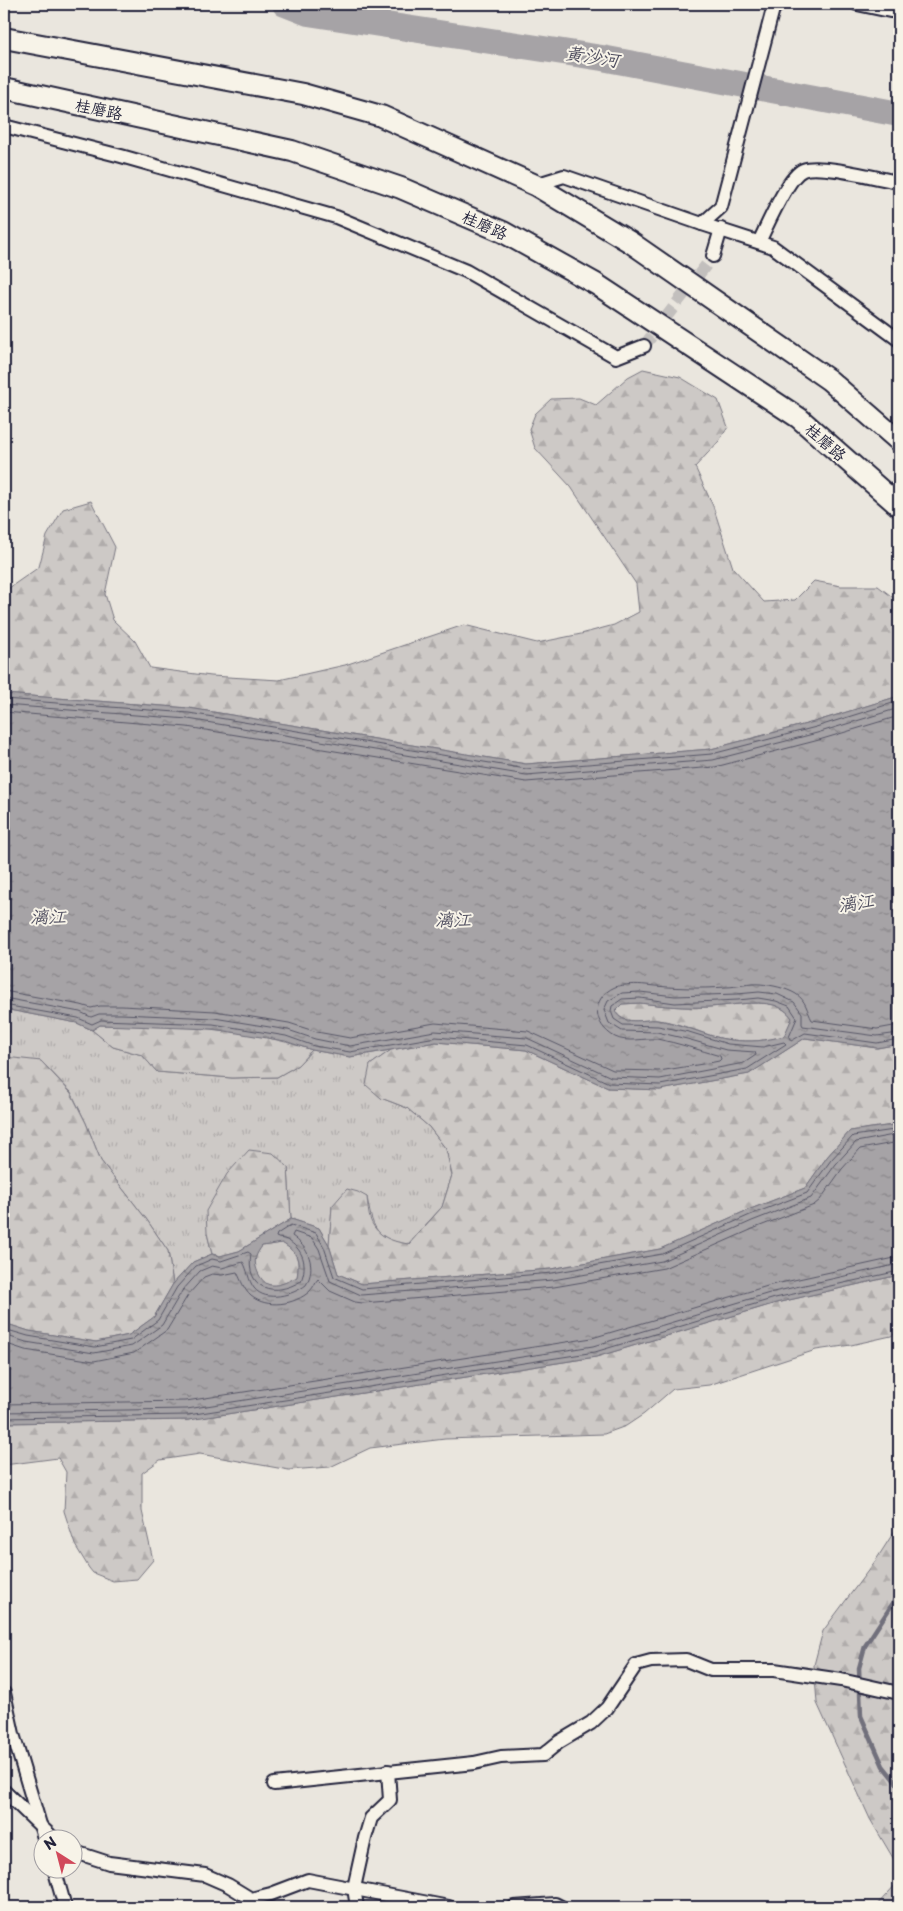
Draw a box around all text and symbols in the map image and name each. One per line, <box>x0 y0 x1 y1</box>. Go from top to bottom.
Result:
water label: 黄沙河 <box>563 38 624 74</box>
street label: 桂磨路 <box>73 91 125 125</box>
street label: 桂磨路 <box>459 203 512 245</box>
street label: 桂磨路 <box>801 416 853 466</box>
water label: 漓江 <box>836 885 877 918</box>
water label: 漓江 <box>30 902 67 929</box>
water label: 漓江 <box>435 905 472 932</box>
north arrow <box>32 1828 82 1878</box>
text: N <box>39 1831 61 1855</box>

